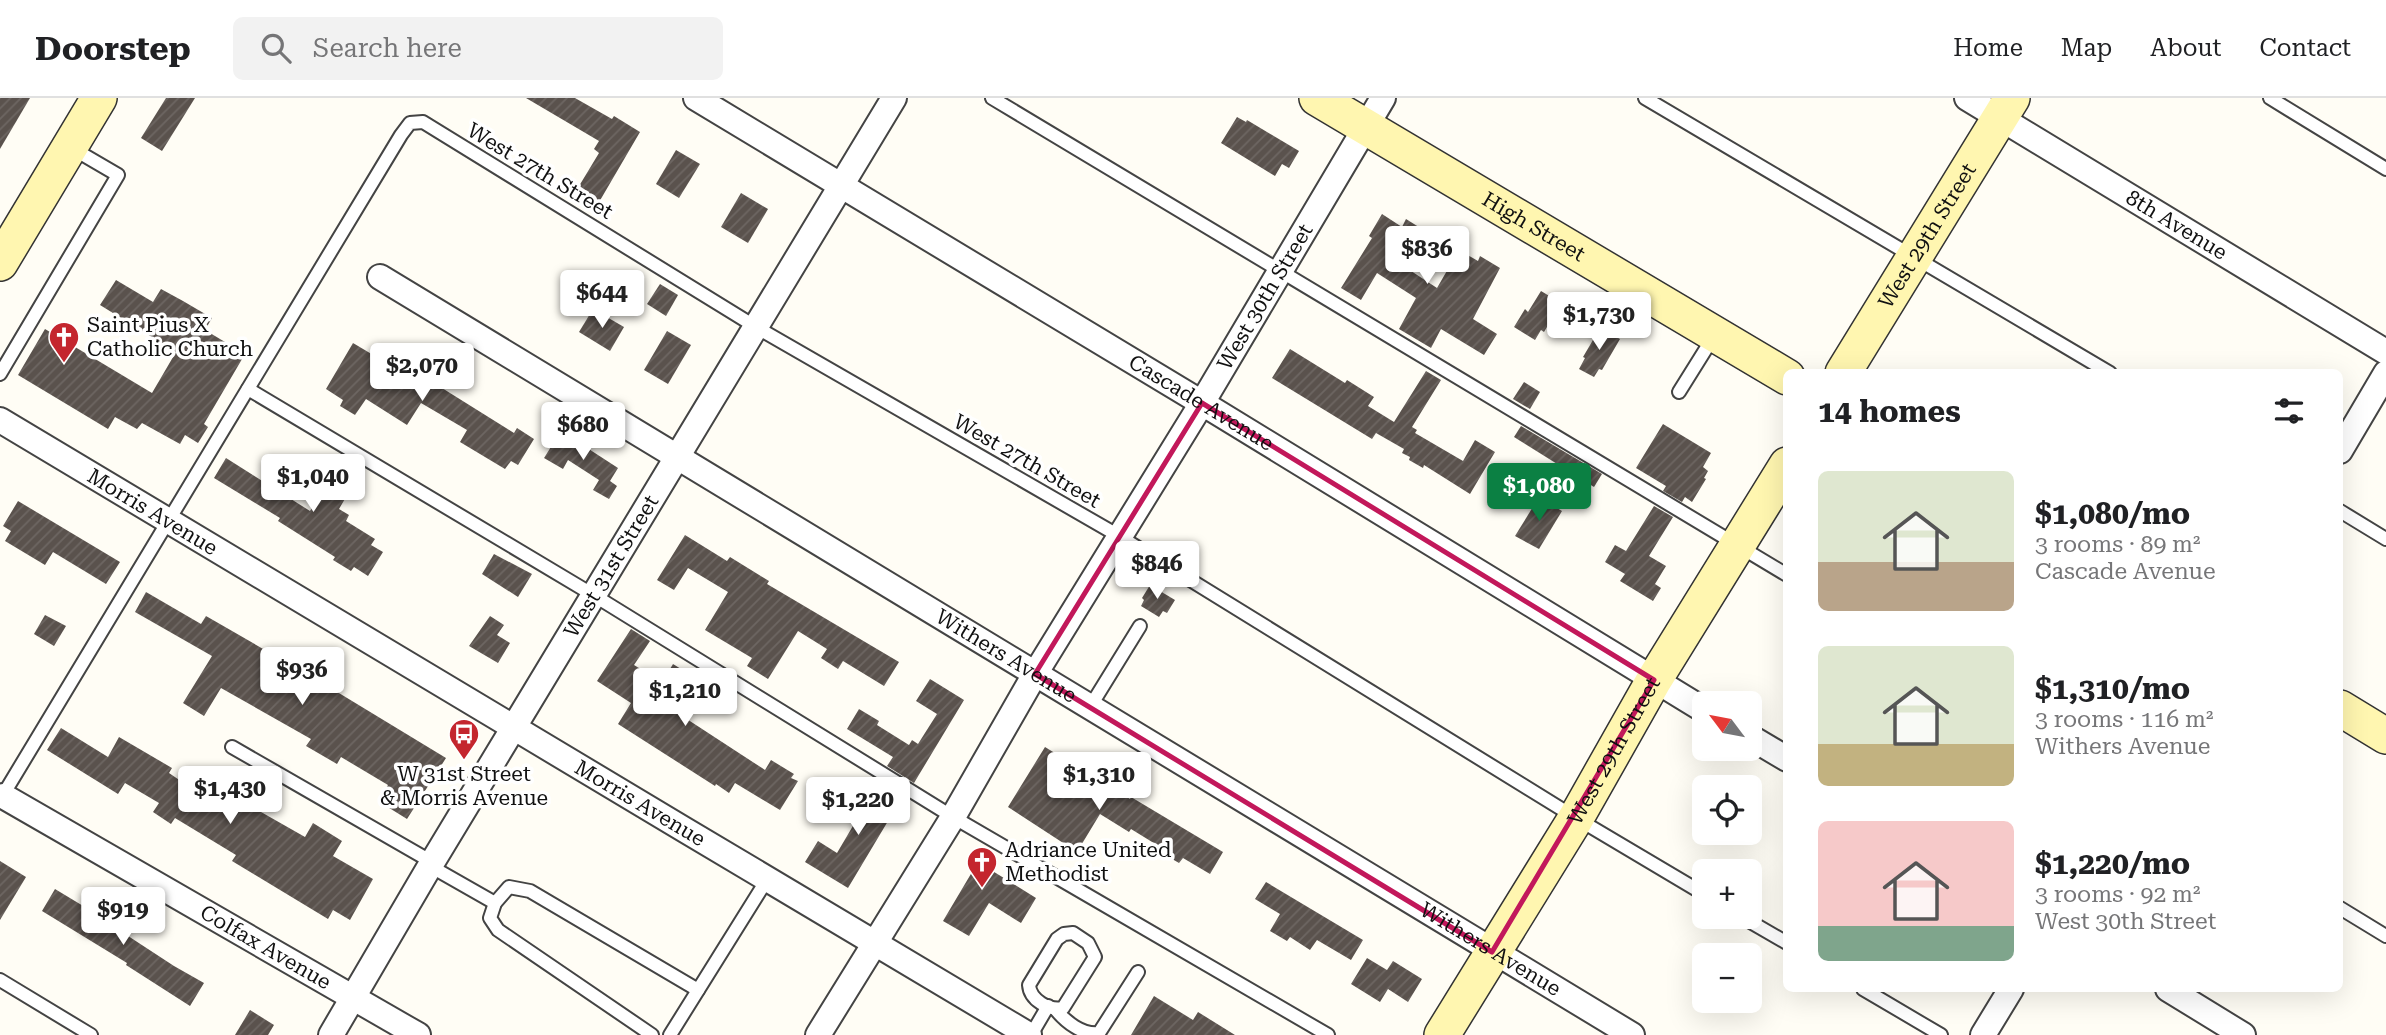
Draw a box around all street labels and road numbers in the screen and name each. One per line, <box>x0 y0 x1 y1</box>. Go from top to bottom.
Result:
street label: West 27th Street <box>463 118 617 224</box>
street label: West 29th Street <box>1874 159 1981 313</box>
street label: 8th Avenue <box>2122 185 2231 265</box>
street label: High Street <box>1478 187 1590 266</box>
street label: West 30th Street <box>1212 219 1318 374</box>
street label: Cascade Avenue <box>1124 350 1278 456</box>
street label: West 27th Street <box>949 409 1105 513</box>
street label: Morris Avenue <box>83 464 222 560</box>
street label: West 31st Street <box>559 491 663 642</box>
street label: Withers Avenue <box>931 604 1081 708</box>
street label: West 29th Street <box>1563 673 1665 829</box>
street label: Morris Avenue <box>571 755 710 851</box>
street label: Withers Avenue <box>1416 897 1565 1001</box>
street label: Colfax Avenue <box>196 900 335 994</box>

